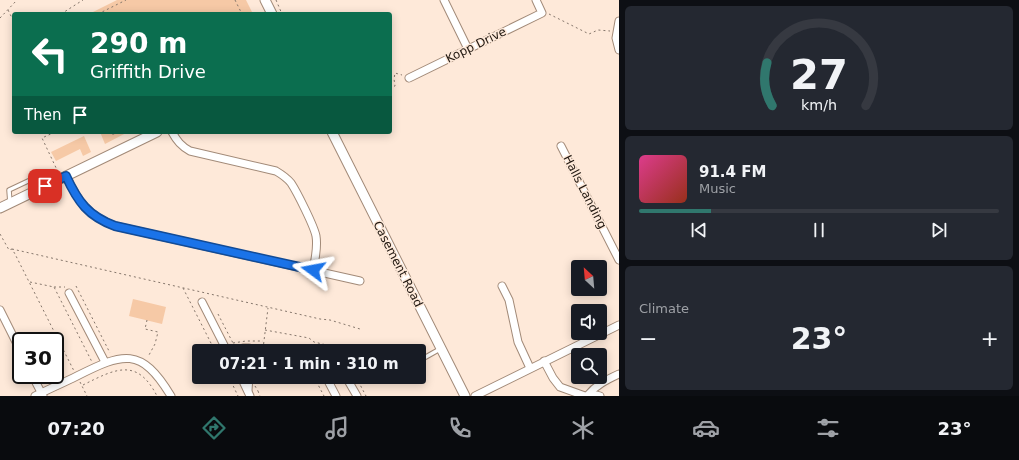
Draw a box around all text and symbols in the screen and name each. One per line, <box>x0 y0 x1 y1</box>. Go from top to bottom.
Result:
street label: Kopp Drive <box>443 24 509 66</box>
text: 290 m <box>90 27 187 60</box>
icon: left <box>24 28 76 80</box>
text: 27 <box>790 50 848 99</box>
text: Griffith Drive <box>90 61 206 82</box>
text: km/h <box>801 97 837 113</box>
icon: arrive <box>69 104 91 126</box>
text: Then <box>24 106 61 124</box>
street label: Halls Landing <box>560 153 610 231</box>
text: 91.4 FM <box>699 163 766 181</box>
pin <box>28 169 62 203</box>
icon: arrive <box>34 175 56 197</box>
text: Music <box>699 181 736 196</box>
street label: Casement Road <box>370 219 426 309</box>
icon: previous <box>688 219 710 241</box>
icon: pause <box>808 219 830 241</box>
icon: next <box>928 219 950 241</box>
position arrow <box>292 249 334 291</box>
north arrow <box>571 260 607 296</box>
map controls <box>571 260 607 384</box>
text: Climate <box>639 301 689 316</box>
button: sound <box>571 304 607 340</box>
text: 23° <box>791 321 847 356</box>
text: − <box>639 326 657 351</box>
text: + <box>981 326 999 351</box>
speed limit sign: 30 <box>12 332 64 384</box>
button: search <box>571 348 607 384</box>
text: 07:21 · 1 min · 310 m <box>219 355 399 373</box>
icon: directions <box>200 414 228 442</box>
icon: music <box>323 414 351 442</box>
icon: phone <box>446 414 474 442</box>
icon: climate <box>569 414 597 442</box>
icon: car <box>692 414 720 442</box>
icon: filters <box>814 414 842 442</box>
text: 07:20 <box>47 418 105 439</box>
text: 23° <box>937 418 972 439</box>

